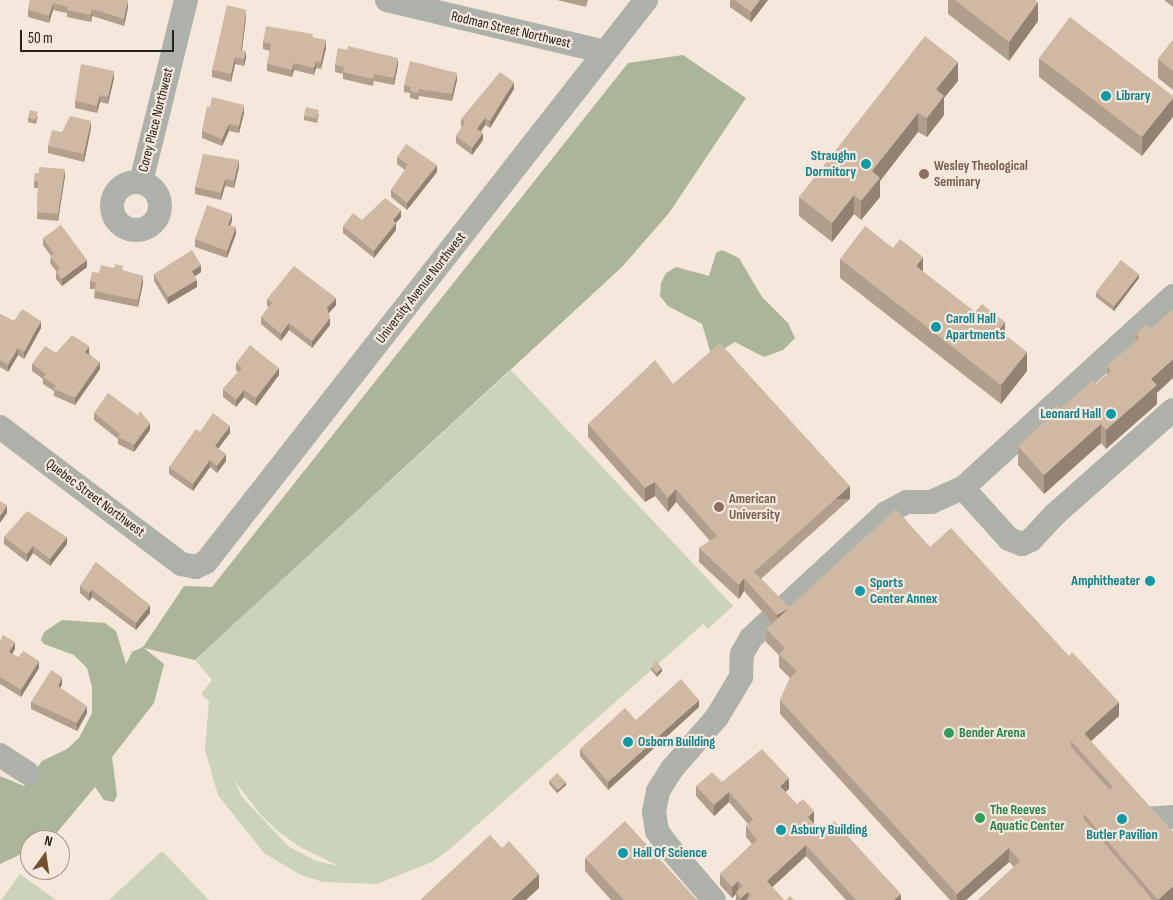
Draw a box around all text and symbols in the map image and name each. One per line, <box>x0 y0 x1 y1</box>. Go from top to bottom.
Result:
street label: Rodman Street Northwest <box>449 8 573 52</box>
scale bar <box>22 20 176 52</box>
text: 50 m <box>28 29 53 48</box>
street label: Corey Place Northwest <box>135 66 177 174</box>
place label: Library <box>1116 88 1151 104</box>
marker: Library <box>1100 90 1112 102</box>
place label: Straughn Dormitory <box>805 148 856 180</box>
marker: Straughn Dormitory <box>860 158 872 170</box>
place label: Wesley Theological Seminary <box>934 158 1028 190</box>
marker: Wesley Theological Seminary <box>918 168 930 180</box>
street label: University Avenue Northwest <box>372 229 470 347</box>
place label: Caroll Hall Apartments <box>946 311 1005 344</box>
marker: Caroll Hall Apartments <box>930 321 942 333</box>
place label: Leonard Hall <box>1040 406 1101 422</box>
marker: Leonard Hall <box>1105 408 1117 420</box>
street label: Quebec Street Northwest <box>42 455 148 541</box>
place label: American University <box>729 491 780 524</box>
marker: American University <box>713 501 725 513</box>
place label: Amphitheater <box>1071 573 1140 589</box>
place label: Sports Center Annex <box>870 575 937 608</box>
marker: Amphitheater <box>1144 575 1156 587</box>
marker: Sports Center Annex <box>854 585 866 597</box>
place label: Bender Arena <box>959 725 1025 741</box>
marker: Bender Arena <box>943 727 955 739</box>
place label: Osborn Building <box>638 734 715 750</box>
marker: Osborn Building <box>622 736 634 748</box>
place label: The Reeves Aquatic Center <box>990 802 1064 834</box>
marker: The Reeves Aquatic Center <box>974 812 986 824</box>
marker: Butler Pavilion <box>1116 813 1128 825</box>
place label: Asbury Building <box>791 822 867 838</box>
marker: Asbury Building <box>775 824 787 836</box>
place label: Butler Pavilion <box>1086 827 1158 843</box>
north arrow <box>20 830 70 880</box>
text: N <box>43 832 54 850</box>
place label: Hall Of Science <box>633 845 707 861</box>
marker: Hall Of Science <box>617 847 629 859</box>

